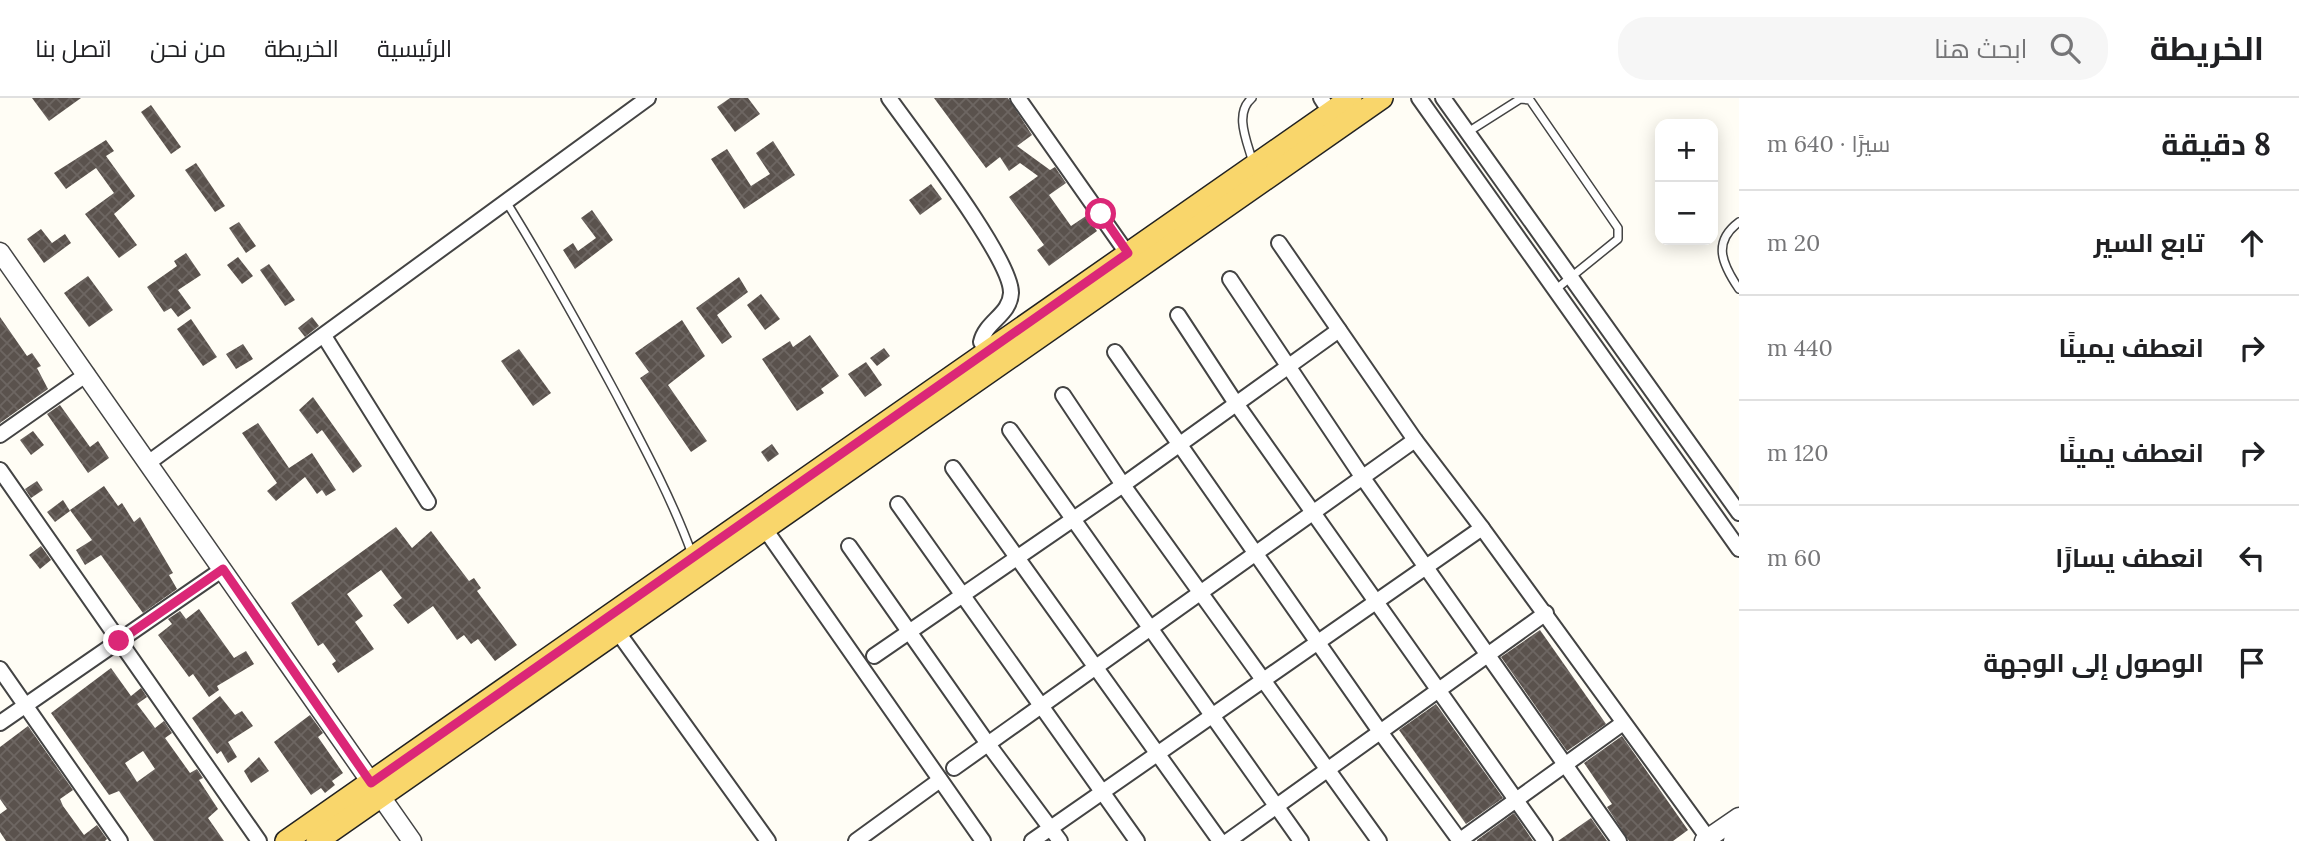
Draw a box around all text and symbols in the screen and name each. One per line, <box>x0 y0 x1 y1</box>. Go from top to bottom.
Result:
search box <box>1618 17 2108 80</box>
text: الخريطة <box>2150 27 2264 69</box>
icon: search <box>2046 29 2084 67</box>
text: ابحث هنا <box>1934 32 2028 65</box>
text: اتصل بنا <box>35 33 112 64</box>
text: من نحن <box>150 33 226 64</box>
text: الخريطة <box>264 33 339 64</box>
text: الرئيسية <box>377 33 452 64</box>
map controls <box>1655 119 1718 245</box>
button: + <box>1655 119 1718 182</box>
text: 8 دقيقة <box>2161 125 2271 163</box>
text: سيرًا · 640 m <box>1767 129 1890 158</box>
button: − <box>1655 182 1718 245</box>
route start <box>1085 198 1116 229</box>
icon: ahead <box>2233 224 2271 262</box>
text: تابع السير <box>2094 226 2204 259</box>
text: 20 m <box>1767 228 1820 257</box>
icon: right <box>2233 329 2271 367</box>
text: انعطف يمينًا <box>2059 331 2204 364</box>
text: 440 m <box>1767 333 1833 362</box>
icon: right <box>2233 434 2271 472</box>
text: انعطف يمينًا <box>2059 436 2204 469</box>
text: 120 m <box>1767 438 1829 467</box>
icon: left <box>2233 539 2271 577</box>
text: انعطف يسارًا <box>2055 541 2204 574</box>
text: 60 m <box>1767 543 1821 572</box>
route end <box>103 625 134 656</box>
icon: arrive <box>2233 644 2271 682</box>
text: الوصول إلى الوجهة <box>1983 646 2204 679</box>

